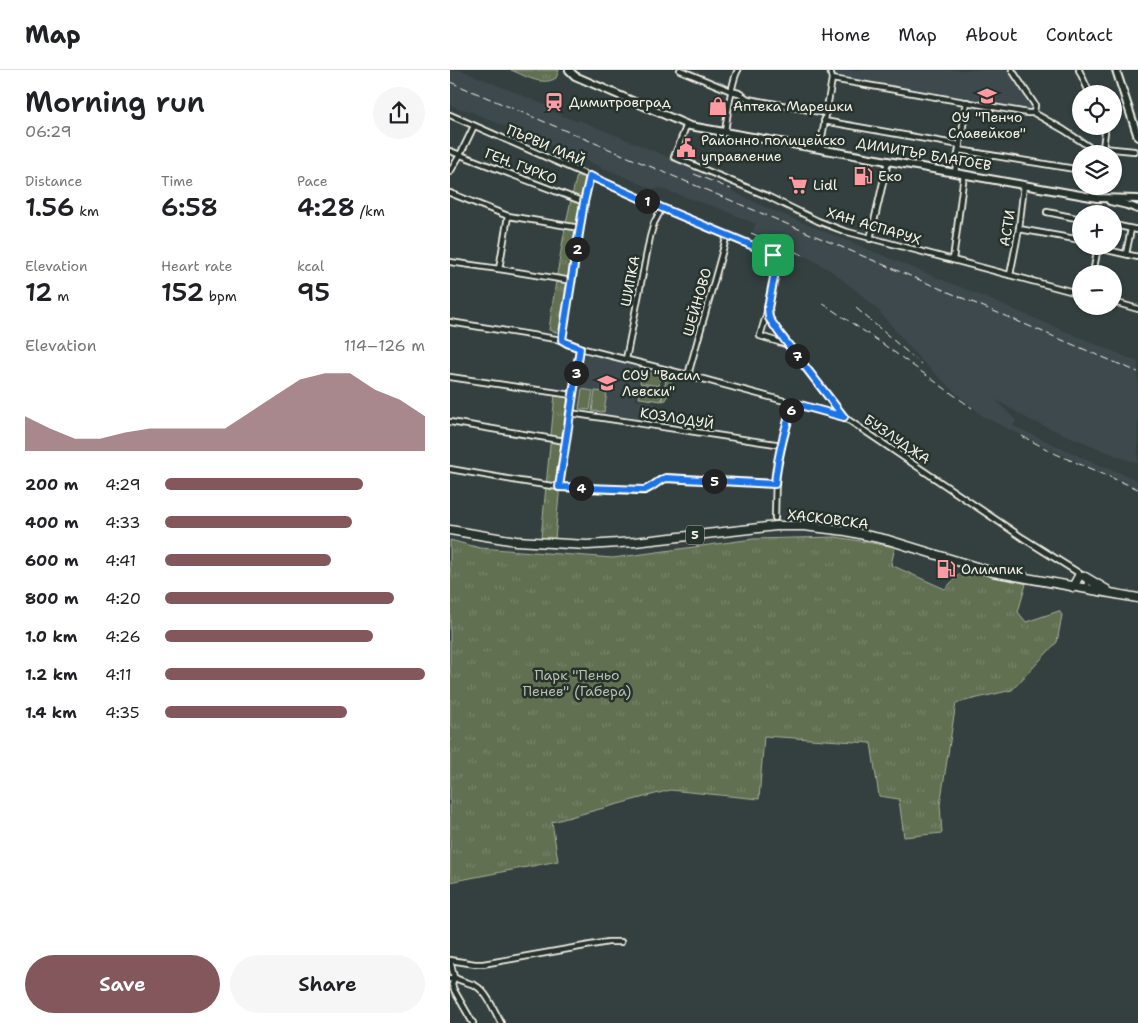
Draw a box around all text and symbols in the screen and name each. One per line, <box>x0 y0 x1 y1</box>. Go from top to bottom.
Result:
text: Map <box>25 19 81 51</box>
text: Home <box>821 23 870 47</box>
text: Map <box>898 23 937 47</box>
text: About <box>965 23 1018 47</box>
text: Contact <box>1046 23 1113 47</box>
text: Morning run <box>25 83 205 121</box>
school or university icon: ОУ "Пенчо Славейков" <box>976 85 998 107</box>
map controls <box>1072 85 1122 315</box>
button: locate <box>1072 85 1122 135</box>
button: share <box>373 87 425 139</box>
station icon: Димитровград <box>543 91 565 113</box>
place label: Димитровград <box>569 93 671 111</box>
shop icon: Аптека Марешки <box>707 95 729 117</box>
place label: Аптека Марешки <box>733 97 853 115</box>
place label: ОУ "Пенчо Славейков" <box>948 108 1026 142</box>
street label: ПЪРВИ МАЙ <box>504 120 588 170</box>
text: 06:29 <box>25 121 72 142</box>
place label: Районно полицейско управление <box>701 131 845 165</box>
street label: ДИМИТЪР БЛАГОЕВ <box>855 133 993 175</box>
public building icon: Районно полицейско управление <box>675 137 697 159</box>
street label: ГЕН. ГУРКО <box>482 144 560 188</box>
button: layers <box>1072 145 1122 195</box>
fuel station icon: Еко <box>852 165 874 187</box>
place label: Еко <box>878 167 902 185</box>
text: Distance <box>25 172 82 190</box>
text: Time <box>161 172 193 190</box>
text: Pace <box>297 172 328 190</box>
supermarket icon: Lidl <box>787 174 809 196</box>
place label: Lidl <box>813 176 838 194</box>
pin: 1 <box>634 188 660 214</box>
text: 1.56 <box>25 190 74 224</box>
text: 6:58 <box>161 190 218 224</box>
text: 4:28 <box>297 190 355 224</box>
text: 1 <box>644 192 651 210</box>
text: km <box>74 202 99 220</box>
text: /km <box>355 202 385 220</box>
street label: ХАН АСПАРУХ <box>825 203 923 249</box>
button: + <box>1072 205 1122 255</box>
street label: АСТИ <box>995 208 1019 248</box>
pin <box>752 234 794 276</box>
pin: 2 <box>564 236 590 262</box>
text: 2 <box>573 240 582 258</box>
icon: arrive <box>759 241 787 269</box>
street label: ШИПКА <box>616 254 644 308</box>
text: Elevation <box>25 257 88 275</box>
text: Heart rate <box>161 257 232 275</box>
text: kcal <box>297 257 324 275</box>
button: − <box>1072 265 1122 315</box>
street label: ШЕЙНОВО <box>679 266 715 338</box>
text: 12 <box>25 275 53 309</box>
text: 152 <box>161 275 204 309</box>
text: 95 <box>297 275 330 309</box>
text: m <box>53 287 69 305</box>
text: bpm <box>204 287 237 305</box>
text: Elevation <box>25 335 97 356</box>
text: 114–126 m <box>344 335 425 356</box>
pin: 7 <box>784 344 810 368</box>
text: 7 <box>793 347 802 365</box>
pin: 3 <box>564 360 588 386</box>
text: 3 <box>572 364 581 382</box>
place label: СОУ "Васил Левски" <box>622 366 701 400</box>
school or university icon: СОУ "Васил Левски" <box>596 372 618 394</box>
pin: 6 <box>778 398 804 422</box>
text: 6 <box>787 401 796 419</box>
street label: КОЗЛОДУЙ <box>639 403 715 433</box>
street label: БУЗЛУДЖА <box>860 410 934 468</box>
pin: 5 <box>702 468 726 494</box>
text: 5 <box>710 472 719 490</box>
text: 200 m <box>25 474 78 495</box>
text: 4:29 <box>105 474 141 495</box>
pin: 4 <box>568 476 594 500</box>
text: 4 <box>577 479 586 497</box>
street label: ХАСКОВСКА <box>786 505 870 533</box>
text: 400 m <box>25 512 79 533</box>
text: 4:33 <box>105 512 141 533</box>
road number: 5 <box>686 526 704 544</box>
text: 600 m <box>25 550 79 571</box>
text: 4:41 <box>105 550 136 571</box>
fuel station icon: Олимпик <box>935 558 957 580</box>
place label: Олимпик <box>961 560 1024 578</box>
text: 800 m <box>25 588 79 609</box>
text: 4:20 <box>105 588 141 609</box>
text: 1.0 km <box>25 626 77 647</box>
text: 4:26 <box>105 626 141 647</box>
text: 1.2 km <box>25 664 78 685</box>
text: 4:11 <box>105 664 132 685</box>
park label: Парк "Пеньо Пенев" (Габера) <box>523 666 631 700</box>
text: 1.4 km <box>25 702 77 723</box>
text: 4:35 <box>105 702 140 723</box>
button: Save <box>25 955 220 1013</box>
button: Share <box>230 955 425 1013</box>

